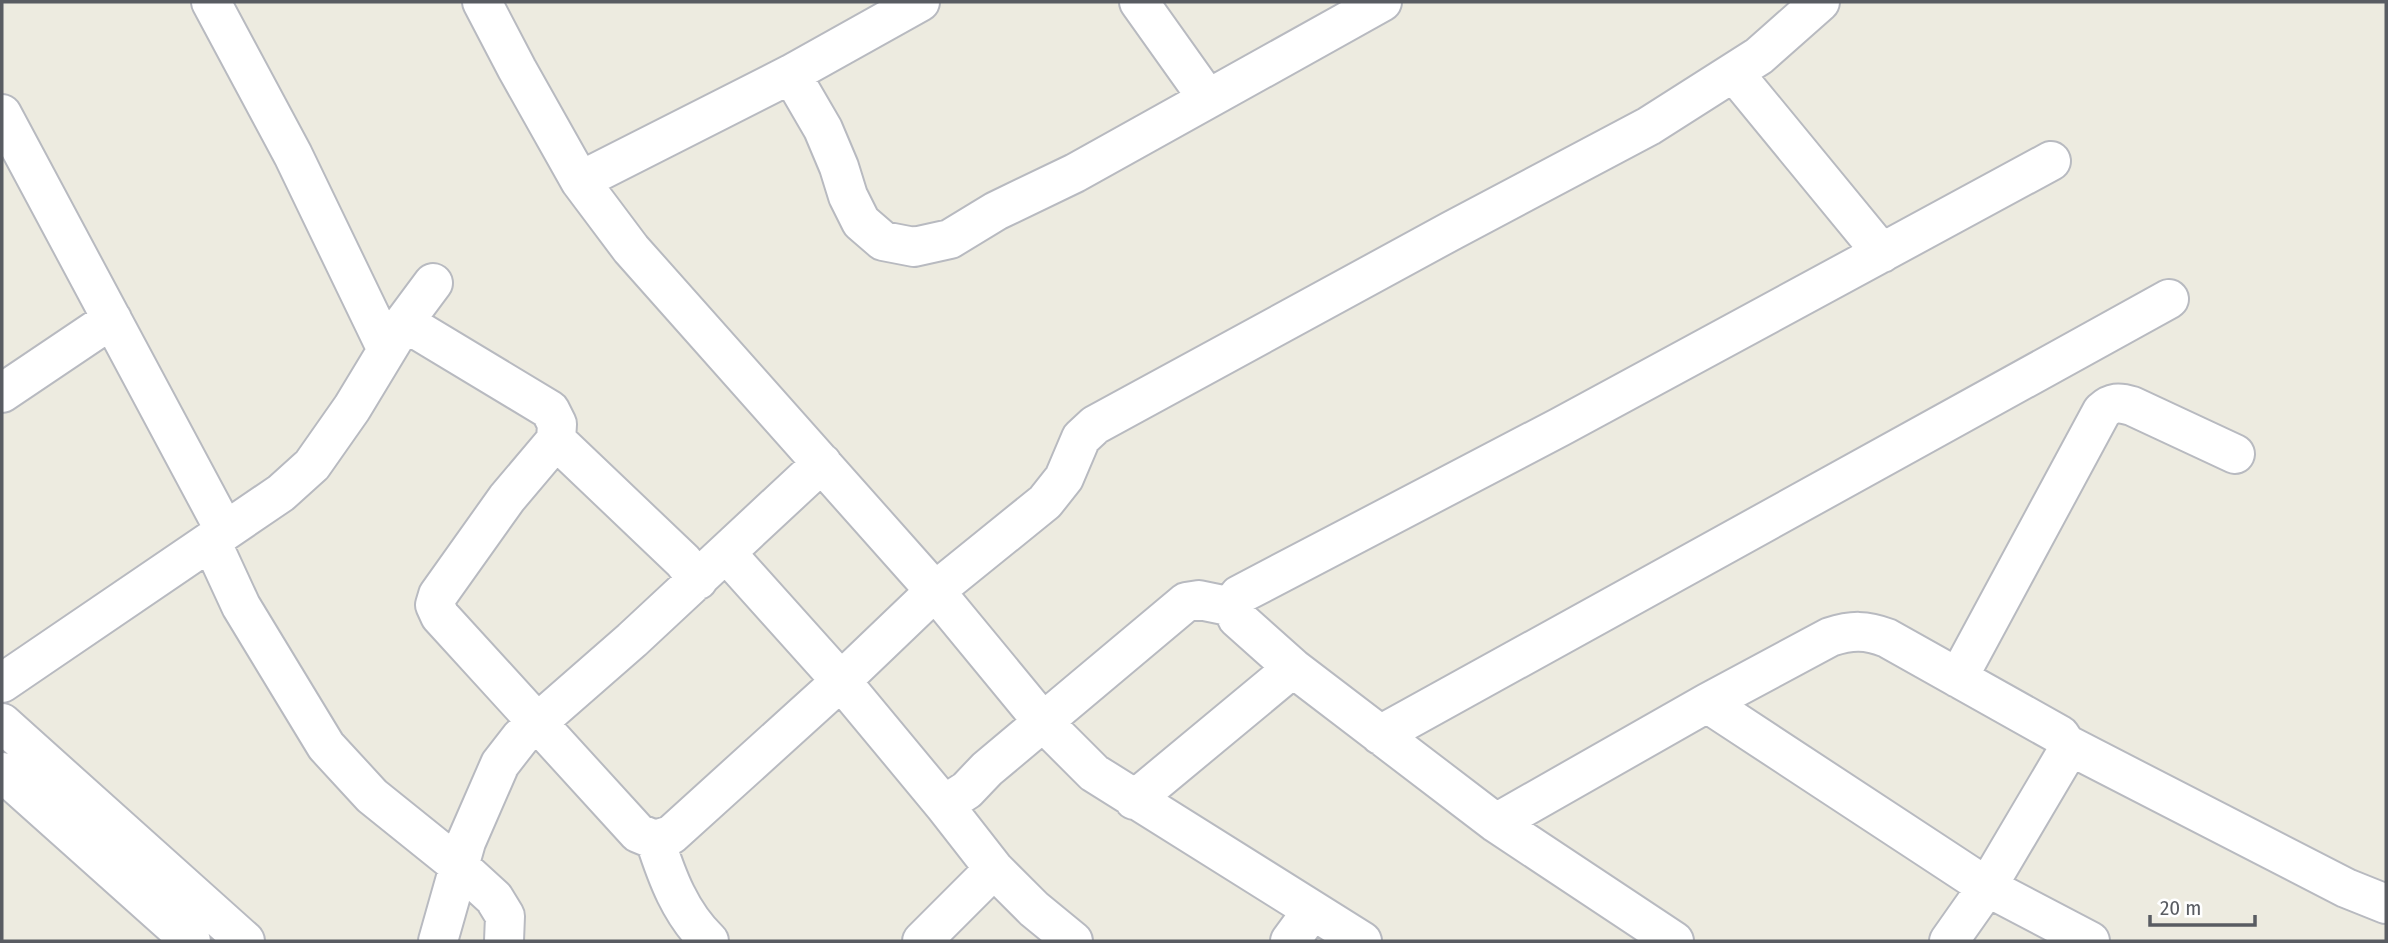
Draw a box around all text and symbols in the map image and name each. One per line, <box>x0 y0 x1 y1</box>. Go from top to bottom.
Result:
scale bar <box>2150 884 2255 928</box>
text: 20 m <box>2160 895 2201 921</box>

